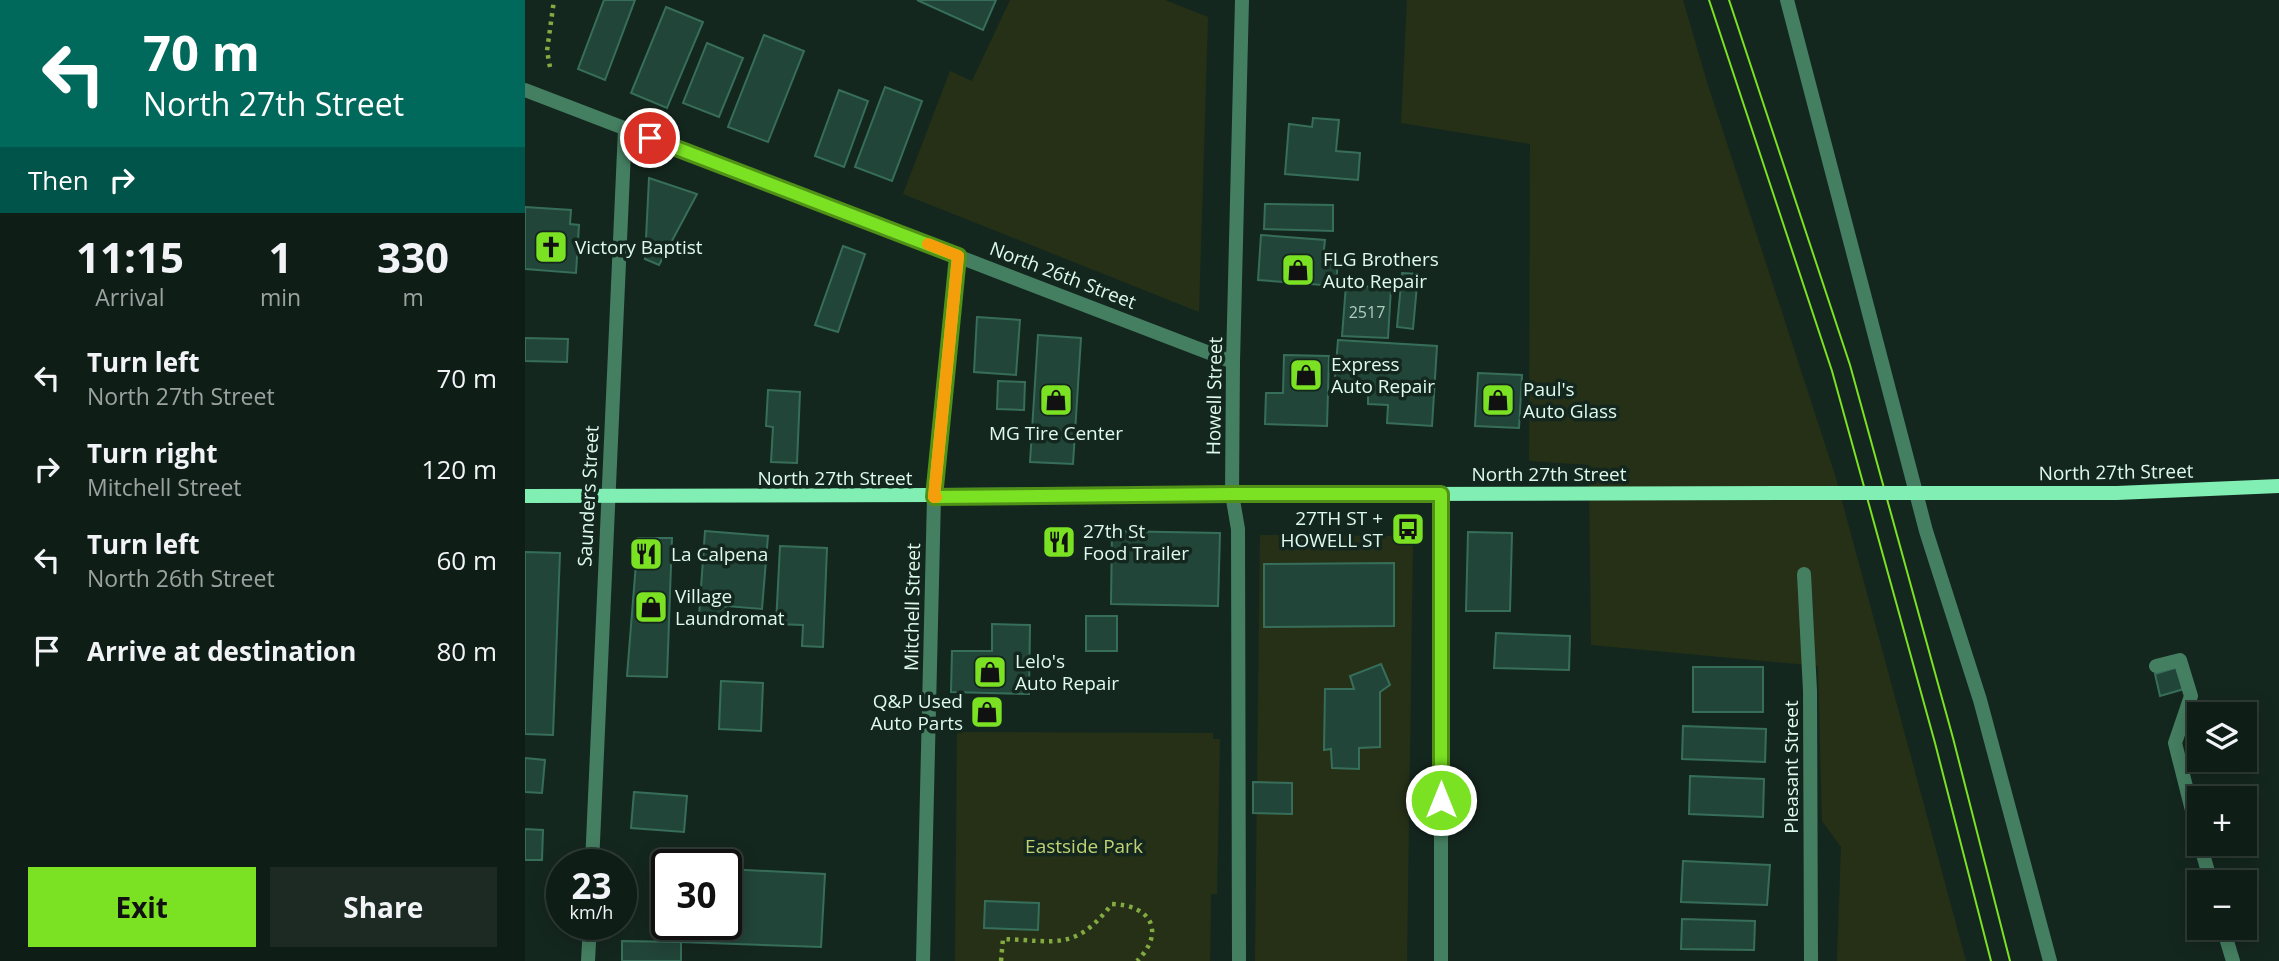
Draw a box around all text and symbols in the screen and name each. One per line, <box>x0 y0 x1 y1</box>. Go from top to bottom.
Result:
text: 70 m <box>143 19 260 85</box>
icon: left <box>28 28 119 119</box>
text: North 27th Street <box>143 82 404 125</box>
pin <box>620 108 680 168</box>
icon: arrive <box>631 119 669 157</box>
icon: right <box>103 161 141 199</box>
text: Then <box>28 162 89 198</box>
text: 11:15 <box>76 228 184 285</box>
text: 1 <box>268 228 293 285</box>
text: 330 <box>377 228 449 285</box>
church icon: Victory Baptist <box>532 228 570 266</box>
place label: Victory Baptist <box>575 234 703 260</box>
street label: North 26th Street <box>986 235 1140 315</box>
place label: FLG Brothers Auto Repair <box>1323 246 1439 294</box>
shop icon: FLG Brothers Auto Repair <box>1279 251 1317 289</box>
text: Arrival <box>95 281 165 313</box>
text: min <box>260 281 301 313</box>
text: m <box>402 281 424 313</box>
house number: 2517 <box>1349 301 1385 323</box>
street label: Howell Street <box>1200 336 1228 455</box>
text: Turn left <box>87 344 199 380</box>
place label: Express Auto Repair <box>1331 351 1435 399</box>
shop icon: Express Auto Repair <box>1287 356 1325 394</box>
icon: left <box>28 359 66 397</box>
text: 70 m <box>436 360 497 396</box>
place label: Paul's Auto Glass <box>1523 376 1617 424</box>
text: North 27th Street <box>87 380 275 412</box>
shop icon: MG Tire Center <box>1037 381 1075 419</box>
shop icon: Paul's Auto Glass <box>1479 381 1517 419</box>
place label: MG Tire Center <box>989 420 1123 446</box>
street label: Saunders Street <box>571 424 605 567</box>
text: Turn right <box>87 435 218 471</box>
icon: right <box>28 450 66 488</box>
text: 120 m <box>422 451 497 487</box>
street label: North 27th Street <box>2038 458 2194 486</box>
street label: North 27th Street <box>1471 461 1627 487</box>
street label: North 27th Street <box>757 465 913 491</box>
text: Mitchell Street <box>87 471 242 503</box>
place label: 27TH ST + HOWELL ST <box>1280 505 1384 553</box>
bus stop icon: 27TH ST + HOWELL ST <box>1389 510 1427 548</box>
place label: 27th St Food Trailer <box>1083 518 1189 566</box>
restaurant icon: 27th St Food Trailer <box>1040 523 1078 561</box>
text: Turn left <box>87 526 199 562</box>
restaurant icon: La Calpena <box>627 535 665 573</box>
icon: left <box>28 541 66 579</box>
place label: La Calpena <box>671 541 768 567</box>
text: 60 m <box>436 542 497 578</box>
street label: Mitchell Street <box>898 543 926 671</box>
text: North 26th Street <box>87 562 275 594</box>
place label: Village Laundromat <box>675 583 785 631</box>
shop icon: Village Laundromat <box>632 588 670 626</box>
icon: arrive <box>28 632 66 670</box>
text: Arrive at destination <box>87 633 356 669</box>
text: 80 m <box>436 633 497 669</box>
place label: Lelo's Auto Repair <box>1015 648 1119 696</box>
shop icon: Lelo's Auto Repair <box>971 653 1009 691</box>
place label: Q&P Used Auto Parts <box>871 688 963 736</box>
shop icon: Q&P Used Auto Parts <box>968 693 1006 731</box>
street label: Pleasant Street <box>1778 700 1804 834</box>
map controls <box>2187 702 2257 940</box>
button: layers <box>2187 702 2257 772</box>
position arrow <box>1404 763 1478 837</box>
button: + <box>2187 786 2257 856</box>
park label: Eastside Park <box>1025 833 1143 859</box>
speed limit sign: 30 <box>651 849 742 940</box>
text: 23 <box>571 862 612 909</box>
button: Exit <box>28 867 256 947</box>
button: Share <box>270 867 497 947</box>
button: − <box>2187 870 2257 940</box>
text: km/h <box>570 900 613 924</box>

